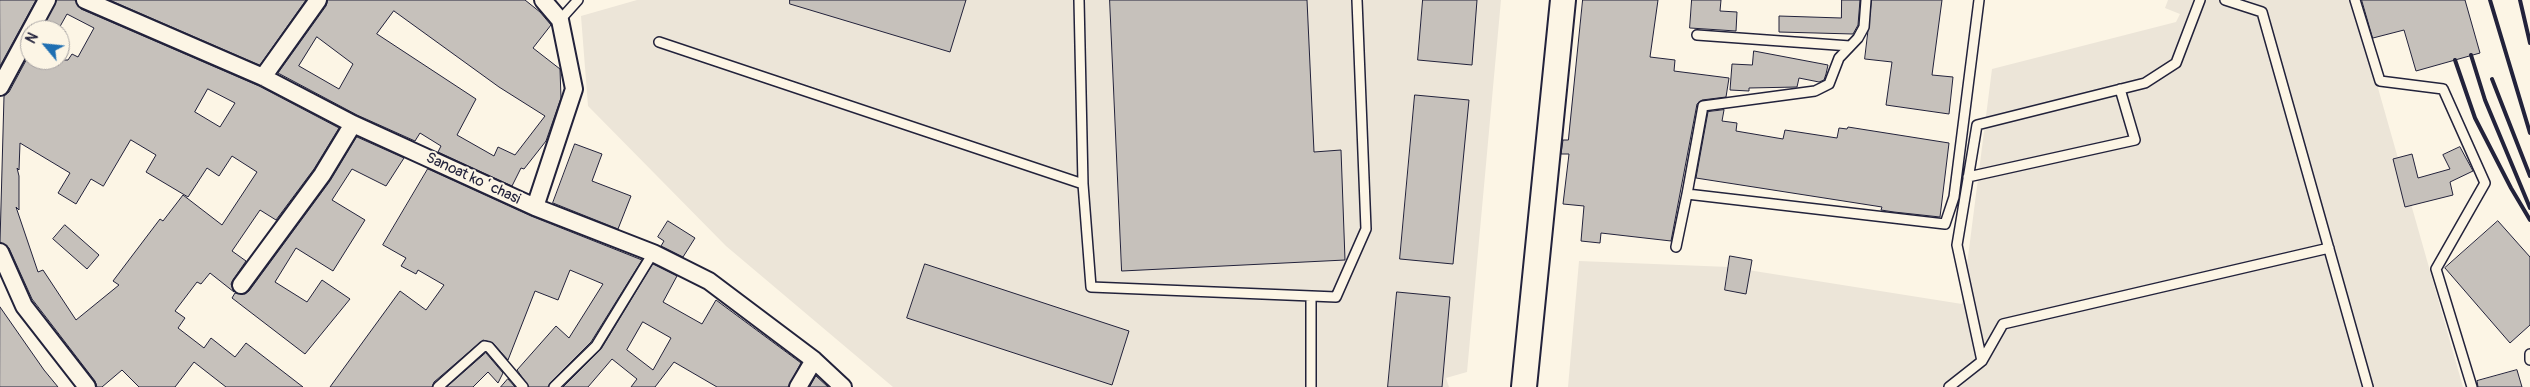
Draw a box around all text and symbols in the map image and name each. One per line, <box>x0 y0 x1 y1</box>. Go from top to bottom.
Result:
north arrow <box>20 20 70 70</box>
text: N <box>22 30 42 46</box>
street label: Sanoat koʻchasi <box>423 149 523 209</box>

